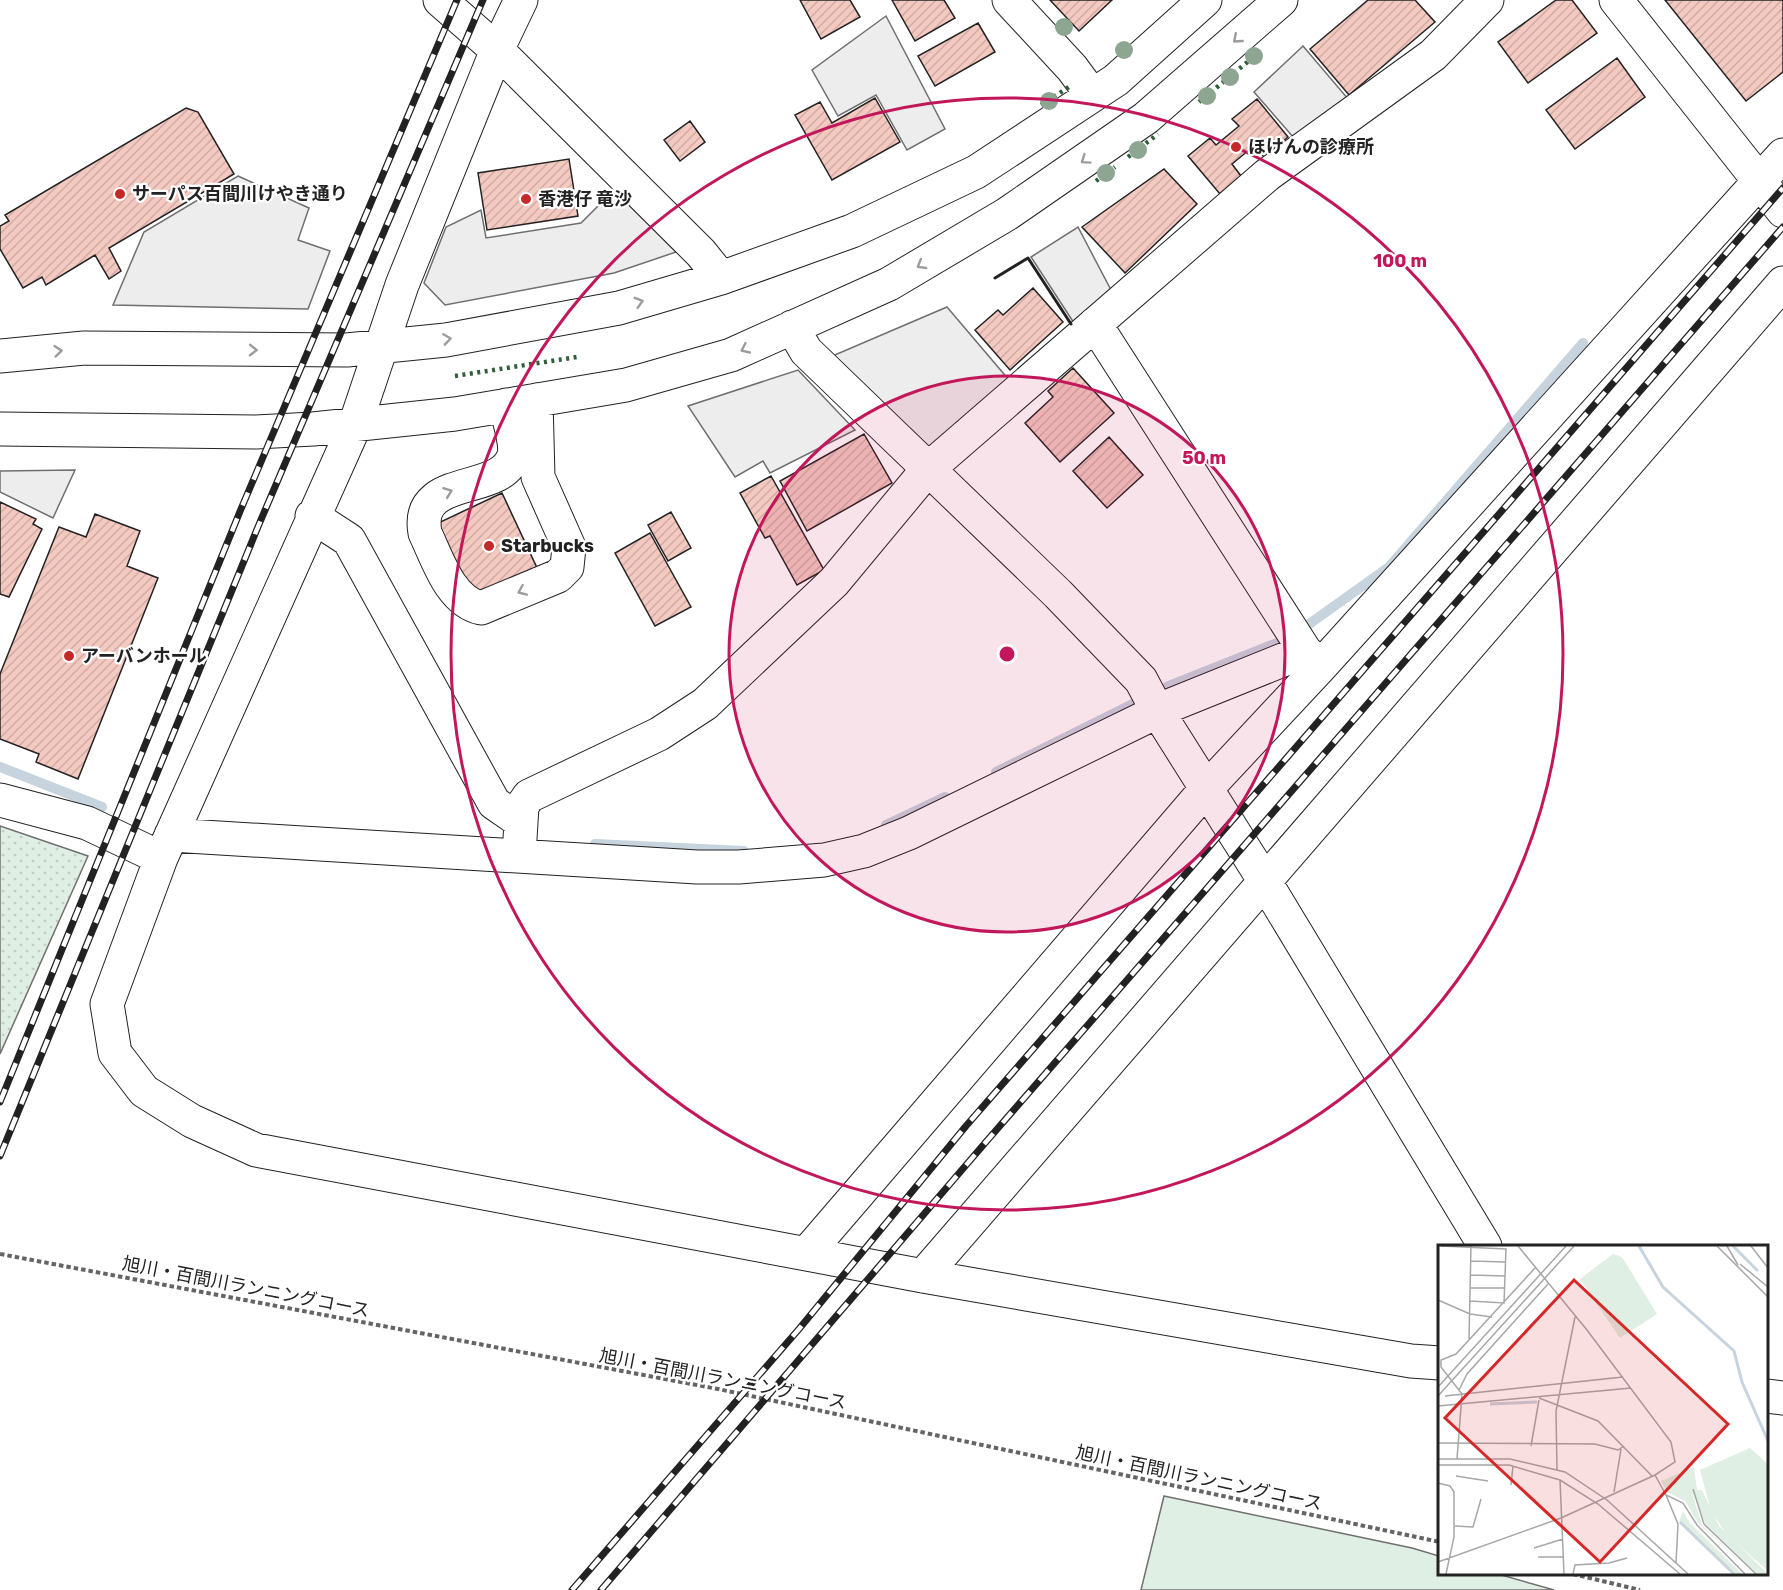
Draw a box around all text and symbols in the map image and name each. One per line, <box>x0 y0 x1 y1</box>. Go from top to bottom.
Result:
one-way arrow <box>1233 32 1244 43</box>
place label: ほけんの診療所 <box>1248 136 1374 158</box>
marker: ほけんの診療所 <box>1229 140 1243 154</box>
one-way arrow <box>1080 153 1091 164</box>
place label: サーパス百間川けやき通り <box>132 183 348 205</box>
marker: サーパス百間川けやき通り <box>113 187 127 201</box>
place label: 香港仔 竜沙 <box>538 188 632 210</box>
marker: 香港仔 竜沙 <box>519 192 533 206</box>
text: 100 m <box>1373 250 1427 272</box>
one-way arrow <box>917 258 927 270</box>
one-way arrow <box>633 297 644 309</box>
one-way arrow <box>443 334 452 346</box>
one-way arrow <box>740 341 751 353</box>
one-way arrow <box>249 343 258 356</box>
one-way arrow <box>54 345 63 358</box>
text: 50 m <box>1182 447 1226 469</box>
one-way arrow <box>442 487 453 499</box>
place label: Starbucks <box>501 535 594 557</box>
marker: Starbucks <box>482 539 496 553</box>
one-way arrow <box>517 584 528 596</box>
centre of rings <box>997 644 1017 664</box>
place label: アーバンホール <box>81 645 207 667</box>
marker: アーバンホール <box>62 649 76 663</box>
inset map <box>1438 1245 1768 1575</box>
street label: 旭川・百間川ランニングコース <box>121 1252 371 1322</box>
street label: 旭川・百間川ランニングコース <box>598 1344 848 1414</box>
street label: 旭川・百間川ランニングコース <box>1074 1441 1324 1515</box>

